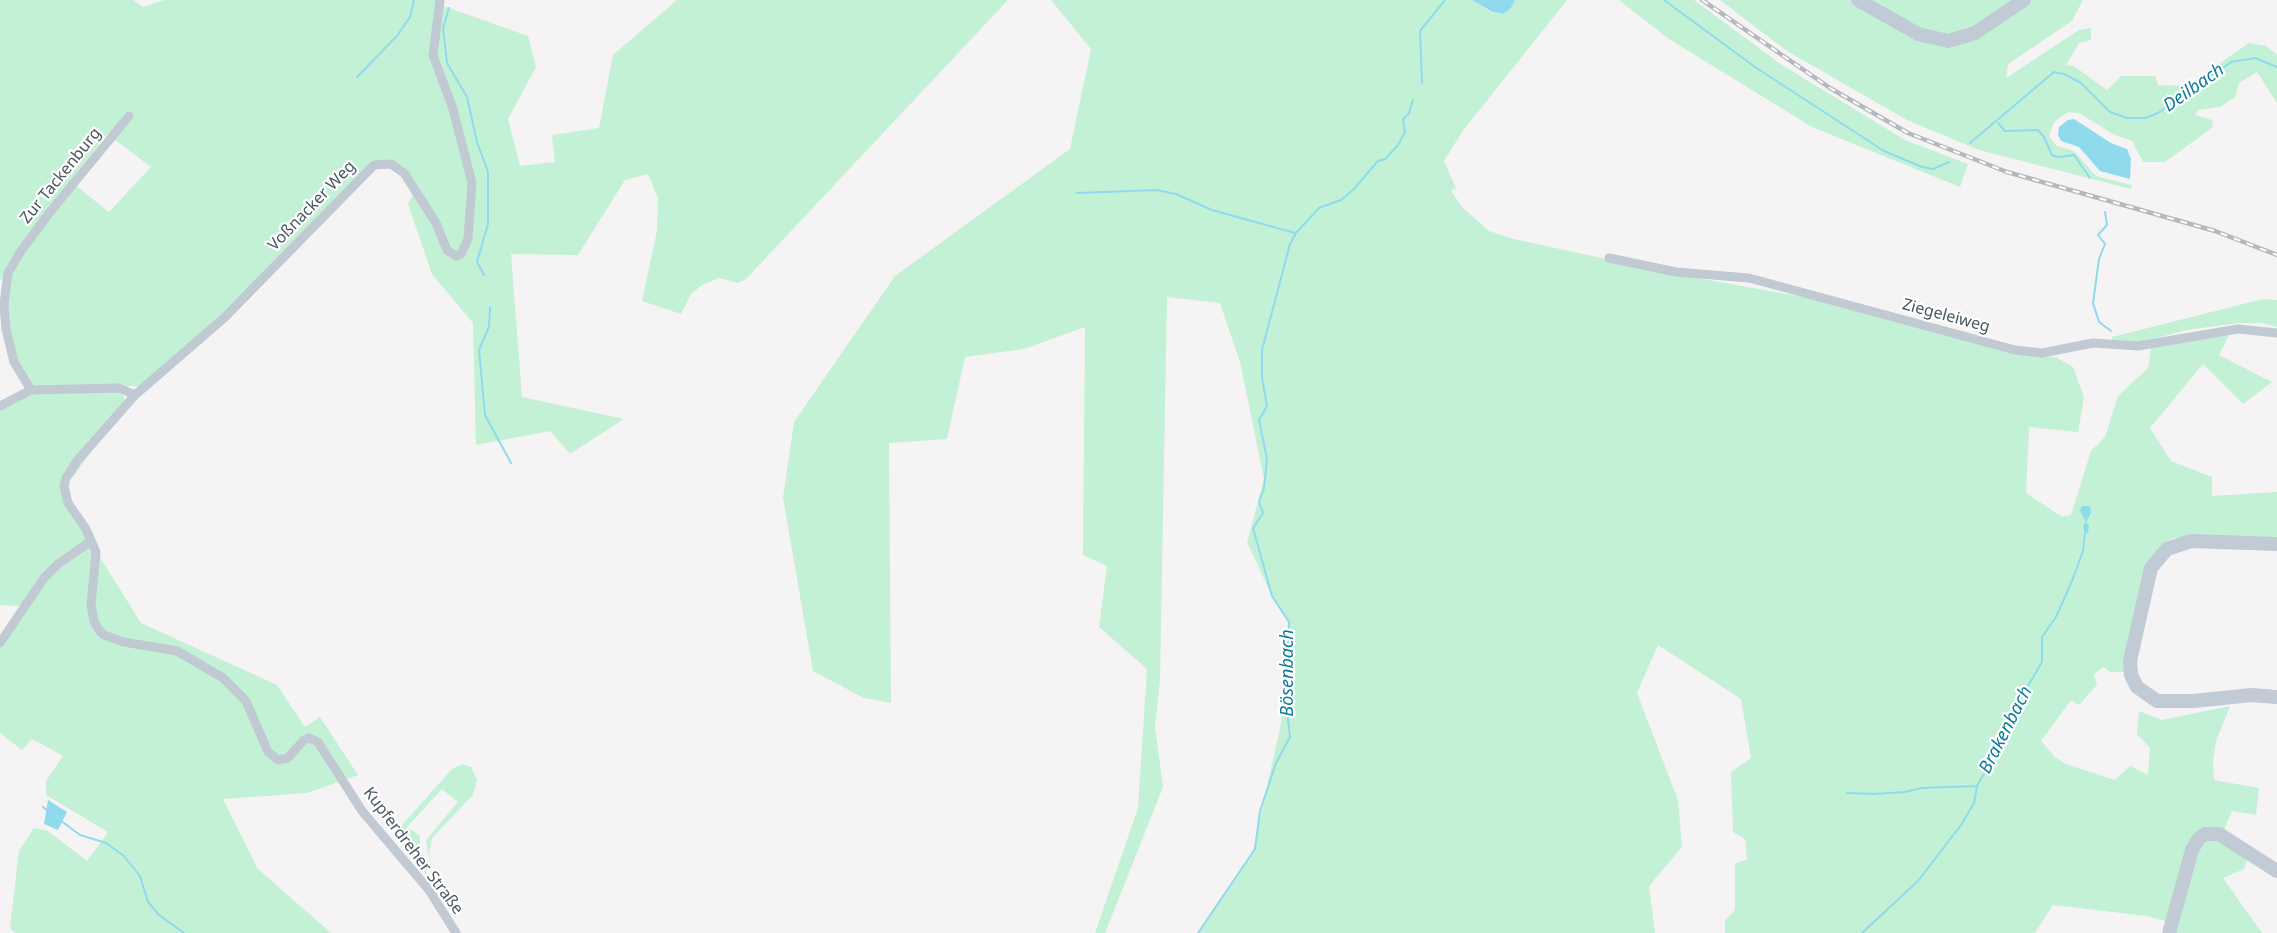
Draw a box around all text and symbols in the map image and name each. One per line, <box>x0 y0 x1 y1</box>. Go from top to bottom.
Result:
water label: Deilbach <box>2159 59 2229 117</box>
street label: Zur Tackenburg <box>17 124 105 228</box>
street label: Voßnacker Weg <box>264 157 360 255</box>
street label: Ziegeleiweg <box>1900 295 1992 337</box>
water label: Bösenbach <box>1277 629 1299 717</box>
water label: Brakenbach <box>1975 683 2037 777</box>
street label: Kupferdreher Straße <box>359 784 467 918</box>

